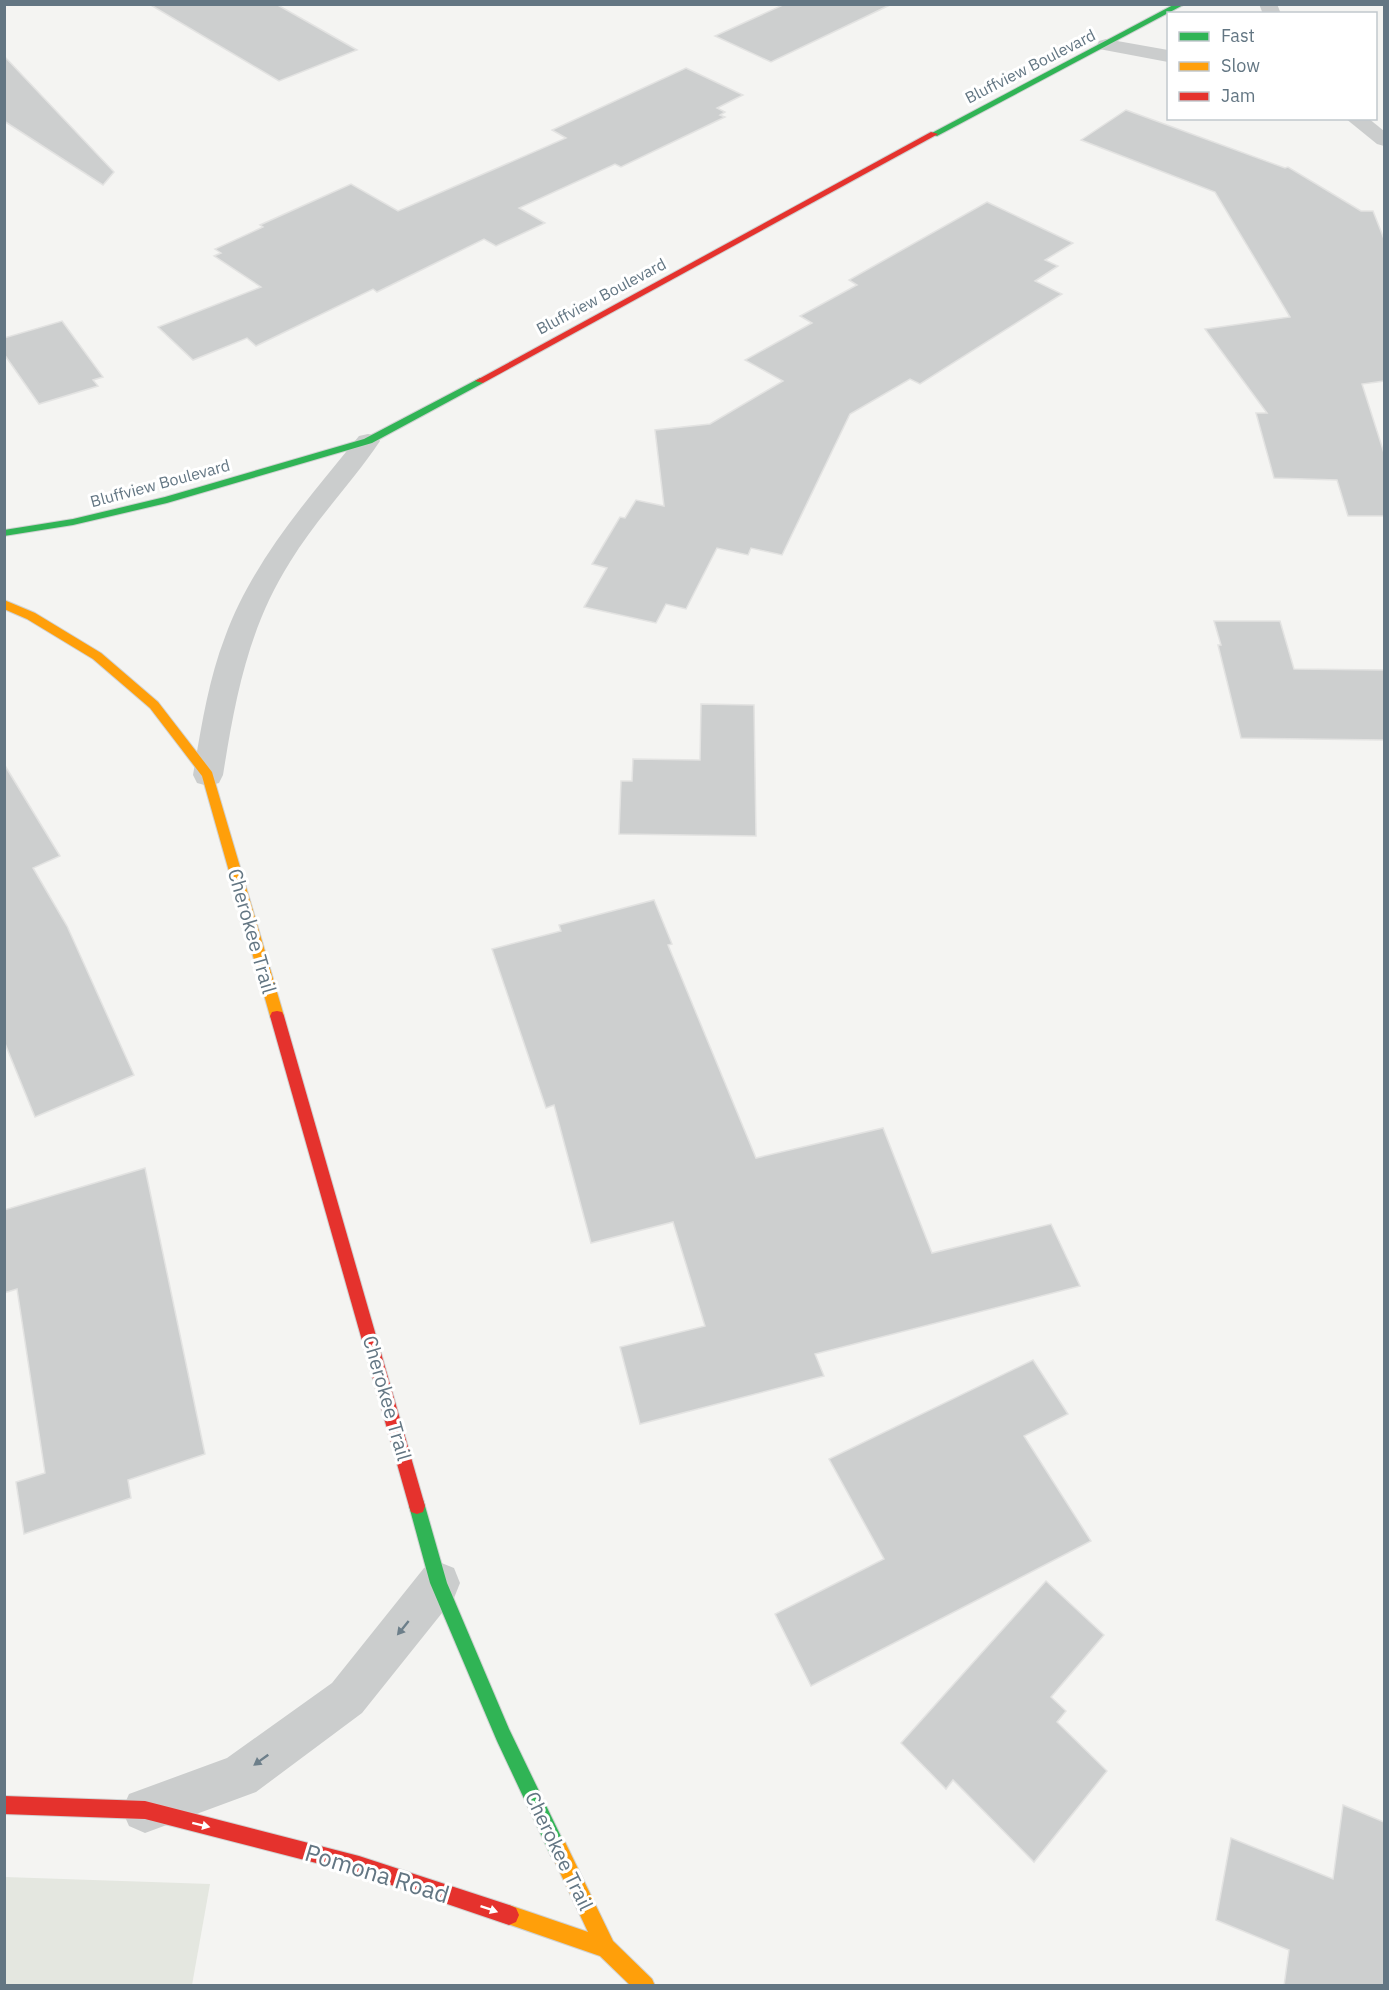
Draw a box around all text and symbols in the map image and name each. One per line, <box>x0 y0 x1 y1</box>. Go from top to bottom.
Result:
legend <box>1167 12 1377 120</box>
street label: Bluffview Boulevard <box>961 24 1099 108</box>
text: Fast <box>1221 24 1255 47</box>
text: Slow <box>1221 54 1260 77</box>
text: Jam <box>1221 84 1256 107</box>
street label: Bluffview Boulevard <box>533 253 669 339</box>
street label: Bluffview Boulevard <box>88 455 232 511</box>
street label: Cherokee Trail <box>222 865 283 997</box>
street label: Cherokee Trail <box>357 1332 418 1464</box>
one-way arrow <box>396 1620 409 1636</box>
one-way arrow <box>254 1754 270 1766</box>
street label: Cherokee Trail <box>519 1787 600 1915</box>
one-way arrow <box>192 1820 211 1830</box>
street label: Pomona Road <box>301 1836 453 1910</box>
one-way arrow <box>480 1905 498 1914</box>

